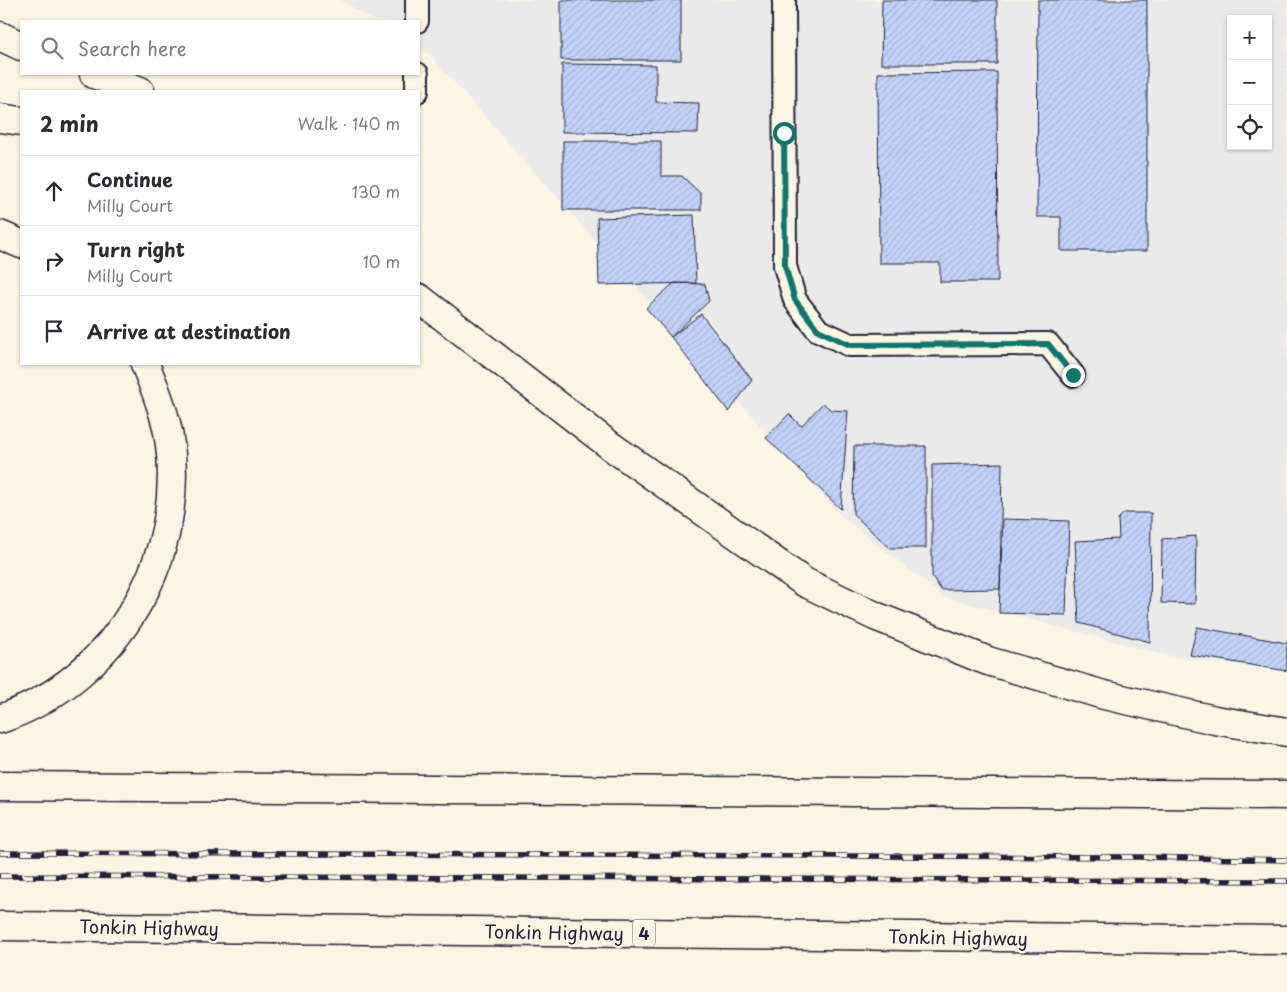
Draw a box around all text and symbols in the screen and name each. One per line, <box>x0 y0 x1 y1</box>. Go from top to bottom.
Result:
map controls <box>1227 15 1272 150</box>
button: + <box>1227 15 1272 60</box>
search box <box>20 20 420 75</box>
icon: search <box>38 34 66 62</box>
text: Search here <box>78 34 187 62</box>
button: − <box>1227 60 1272 105</box>
button: locate <box>1227 105 1272 150</box>
text: 2 min <box>40 107 99 139</box>
text: Walk · 140 m <box>298 111 400 135</box>
route start <box>773 122 796 145</box>
text: Continue <box>87 165 173 193</box>
icon: ahead <box>40 177 68 205</box>
text: 130 m <box>352 179 400 203</box>
text: Milly Court <box>87 193 173 217</box>
text: Turn right <box>87 235 185 263</box>
icon: right <box>40 247 68 275</box>
text: 10 m <box>363 249 400 273</box>
text: Milly Court <box>87 263 173 287</box>
icon: arrive <box>40 317 68 345</box>
text: Arrive at destination <box>87 317 291 345</box>
route end <box>1062 364 1085 387</box>
street label: Tonkin Highway <box>79 912 219 942</box>
street label: Tonkin Highway <box>484 917 624 947</box>
road number: 4 <box>633 920 655 946</box>
street label: Tonkin Highway <box>888 922 1028 952</box>

